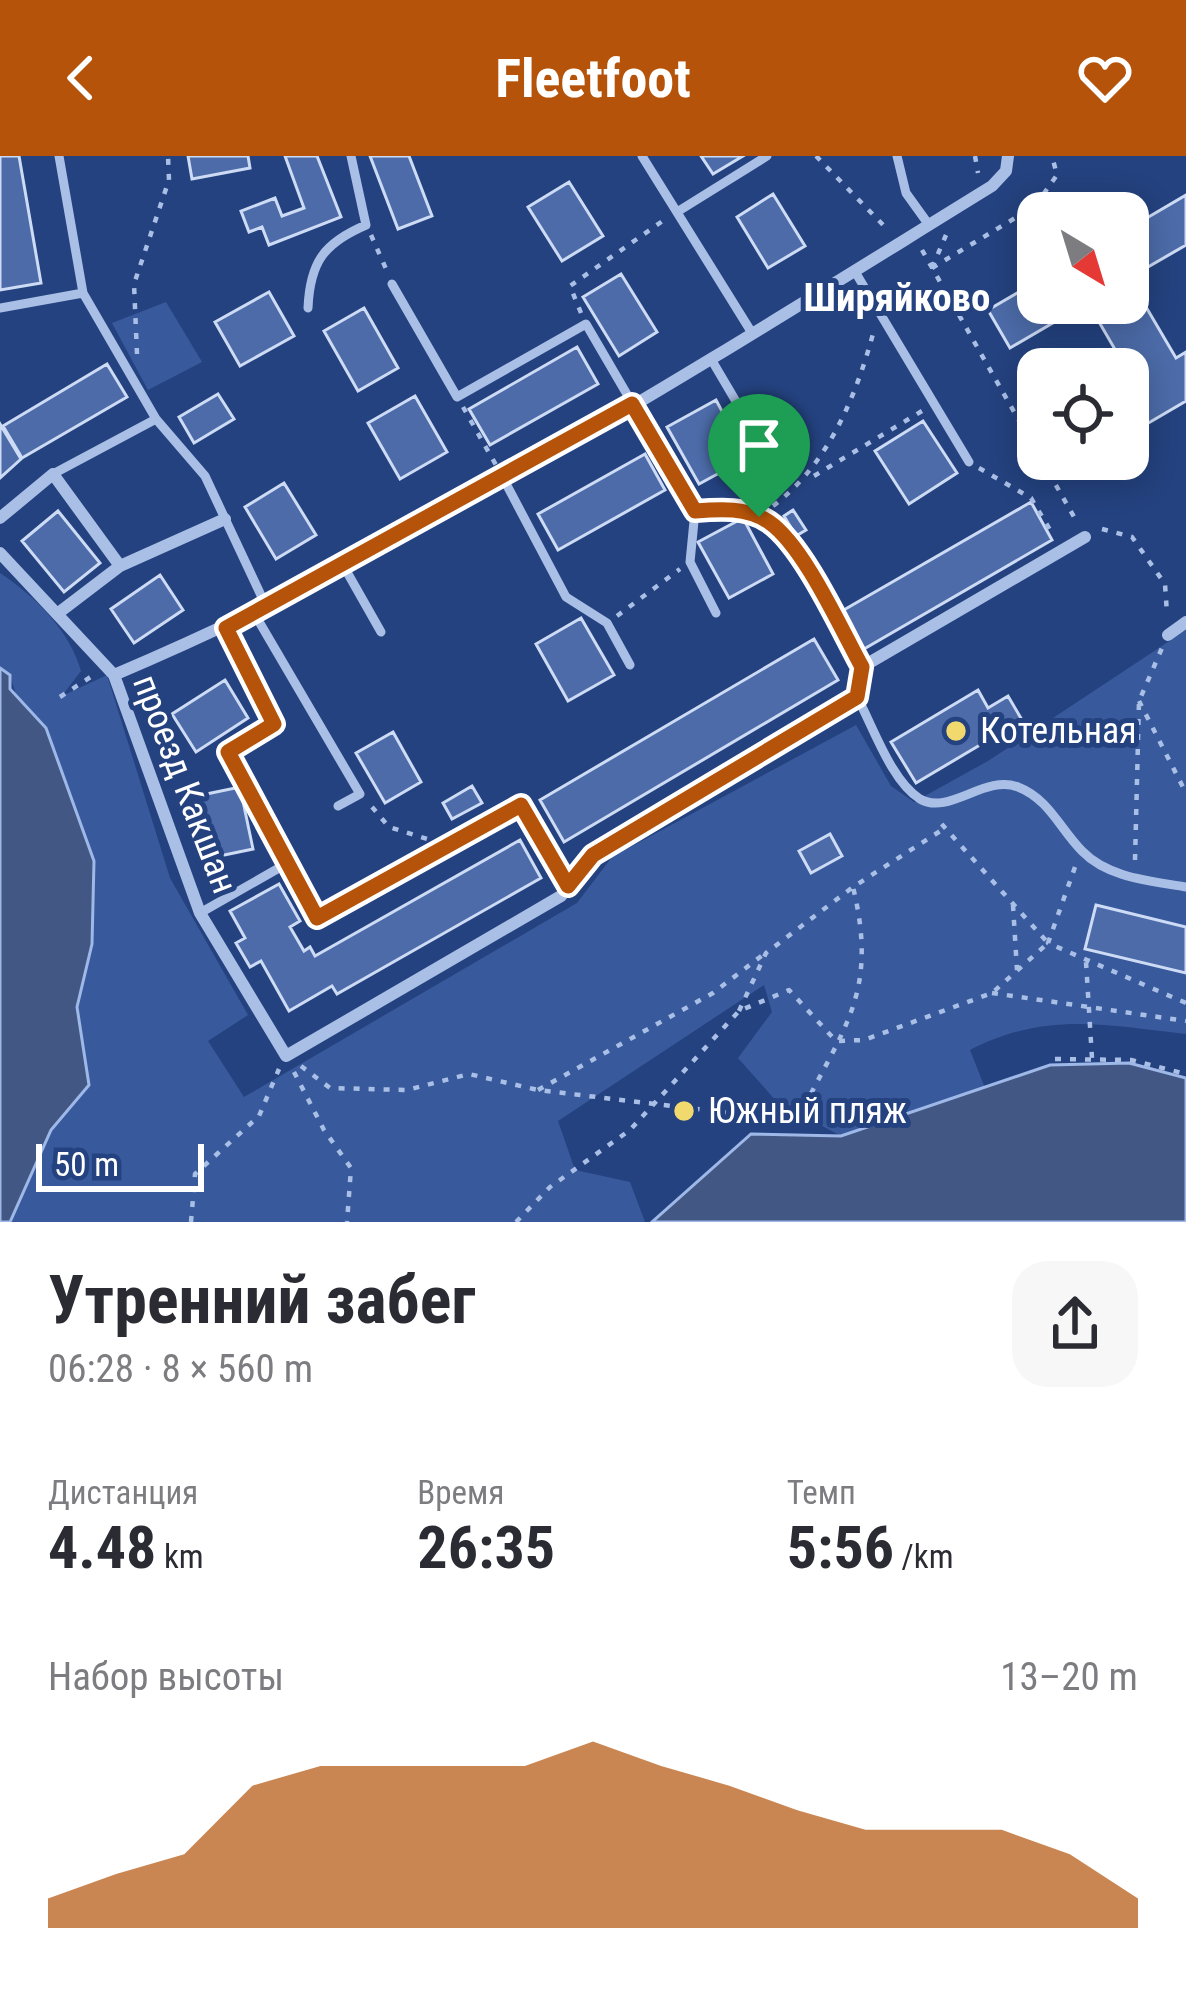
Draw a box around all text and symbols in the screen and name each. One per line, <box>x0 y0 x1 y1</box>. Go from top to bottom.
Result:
icon: back <box>48 45 114 111</box>
icon: heart <box>1072 45 1138 111</box>
text: Fleetfoot <box>495 47 691 110</box>
north arrow <box>1017 192 1149 324</box>
map controls <box>1017 192 1149 480</box>
district label: Ширяйково <box>804 275 990 321</box>
button: locate <box>1017 348 1149 480</box>
pin <box>708 394 810 517</box>
icon: arrive <box>726 412 792 478</box>
street label: проезд Какшан <box>124 669 246 899</box>
place label: Котельная <box>980 710 1137 752</box>
marker: Котельная <box>943 718 969 744</box>
place label: Южный пляж <box>708 1090 907 1132</box>
marker: Южный пляж <box>671 1098 697 1124</box>
scale bar <box>36 1138 204 1191</box>
text: 50 m <box>54 1145 119 1184</box>
button: share <box>1012 1261 1138 1387</box>
text: Утренний забег <box>48 1262 476 1339</box>
text: 06:28 · 8 × 560 m <box>48 1346 313 1392</box>
text: Дистанция <box>48 1473 198 1512</box>
text: Время <box>417 1473 504 1512</box>
text: Темп <box>787 1473 856 1512</box>
text: 4.48 <box>48 1512 156 1583</box>
text: 26:35 <box>417 1512 555 1583</box>
text: 5:56 <box>787 1512 894 1583</box>
text: km <box>156 1537 204 1576</box>
text: /km <box>894 1537 954 1576</box>
text: Набор высоты <box>48 1654 284 1700</box>
text: 13–20 m <box>1000 1654 1138 1700</box>

